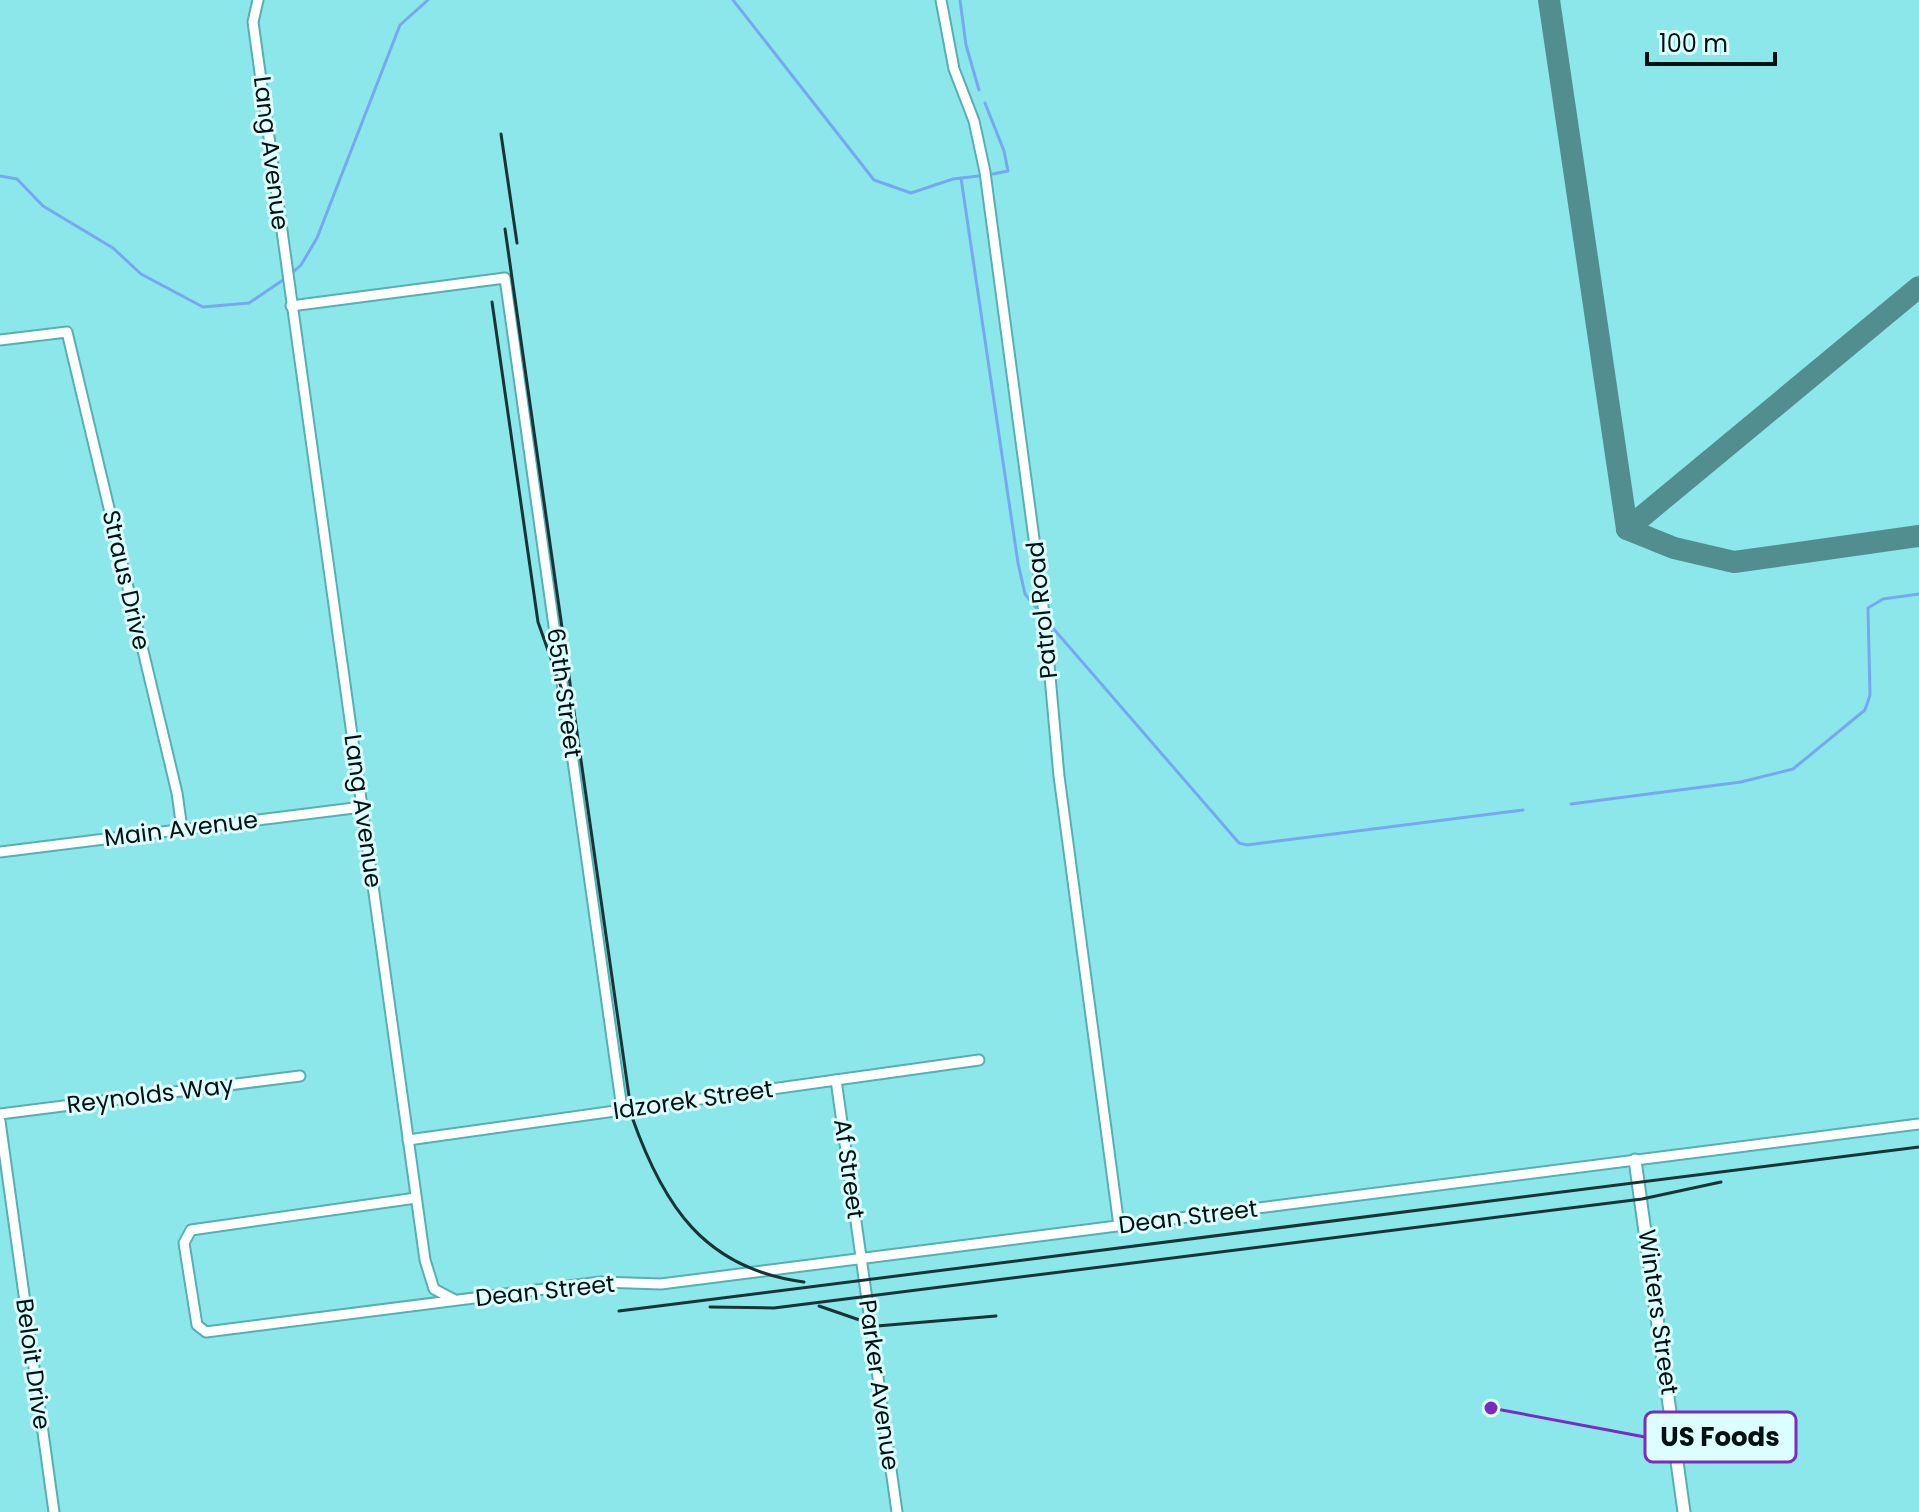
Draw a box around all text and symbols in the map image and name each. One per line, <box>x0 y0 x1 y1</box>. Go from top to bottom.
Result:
scale bar <box>1647 16 1775 66</box>
text: 100 m <box>1659 27 1728 60</box>
street label: Lang Avenue <box>246 74 297 232</box>
street label: Straus Drive <box>94 507 159 653</box>
street label: Patrol Road <box>1018 540 1065 680</box>
street label: 65th Street <box>539 626 590 760</box>
street label: Lang Avenue <box>336 732 391 890</box>
street label: Main Avenue <box>102 803 260 854</box>
street label: Reynolds Way <box>65 1068 236 1121</box>
street label: Idzorek Street <box>611 1072 775 1127</box>
street label: Af Street <box>826 1117 873 1221</box>
street label: Dean Street <box>1116 1192 1259 1241</box>
street label: Winters Street <box>1631 1227 1686 1397</box>
street label: Dean Street <box>474 1267 616 1314</box>
street label: Beloit Drive <box>8 1296 59 1432</box>
street label: Parker Avenue <box>851 1298 908 1472</box>
callout: US Foods <box>1645 1412 1796 1462</box>
text: US Foods <box>1660 1419 1780 1455</box>

